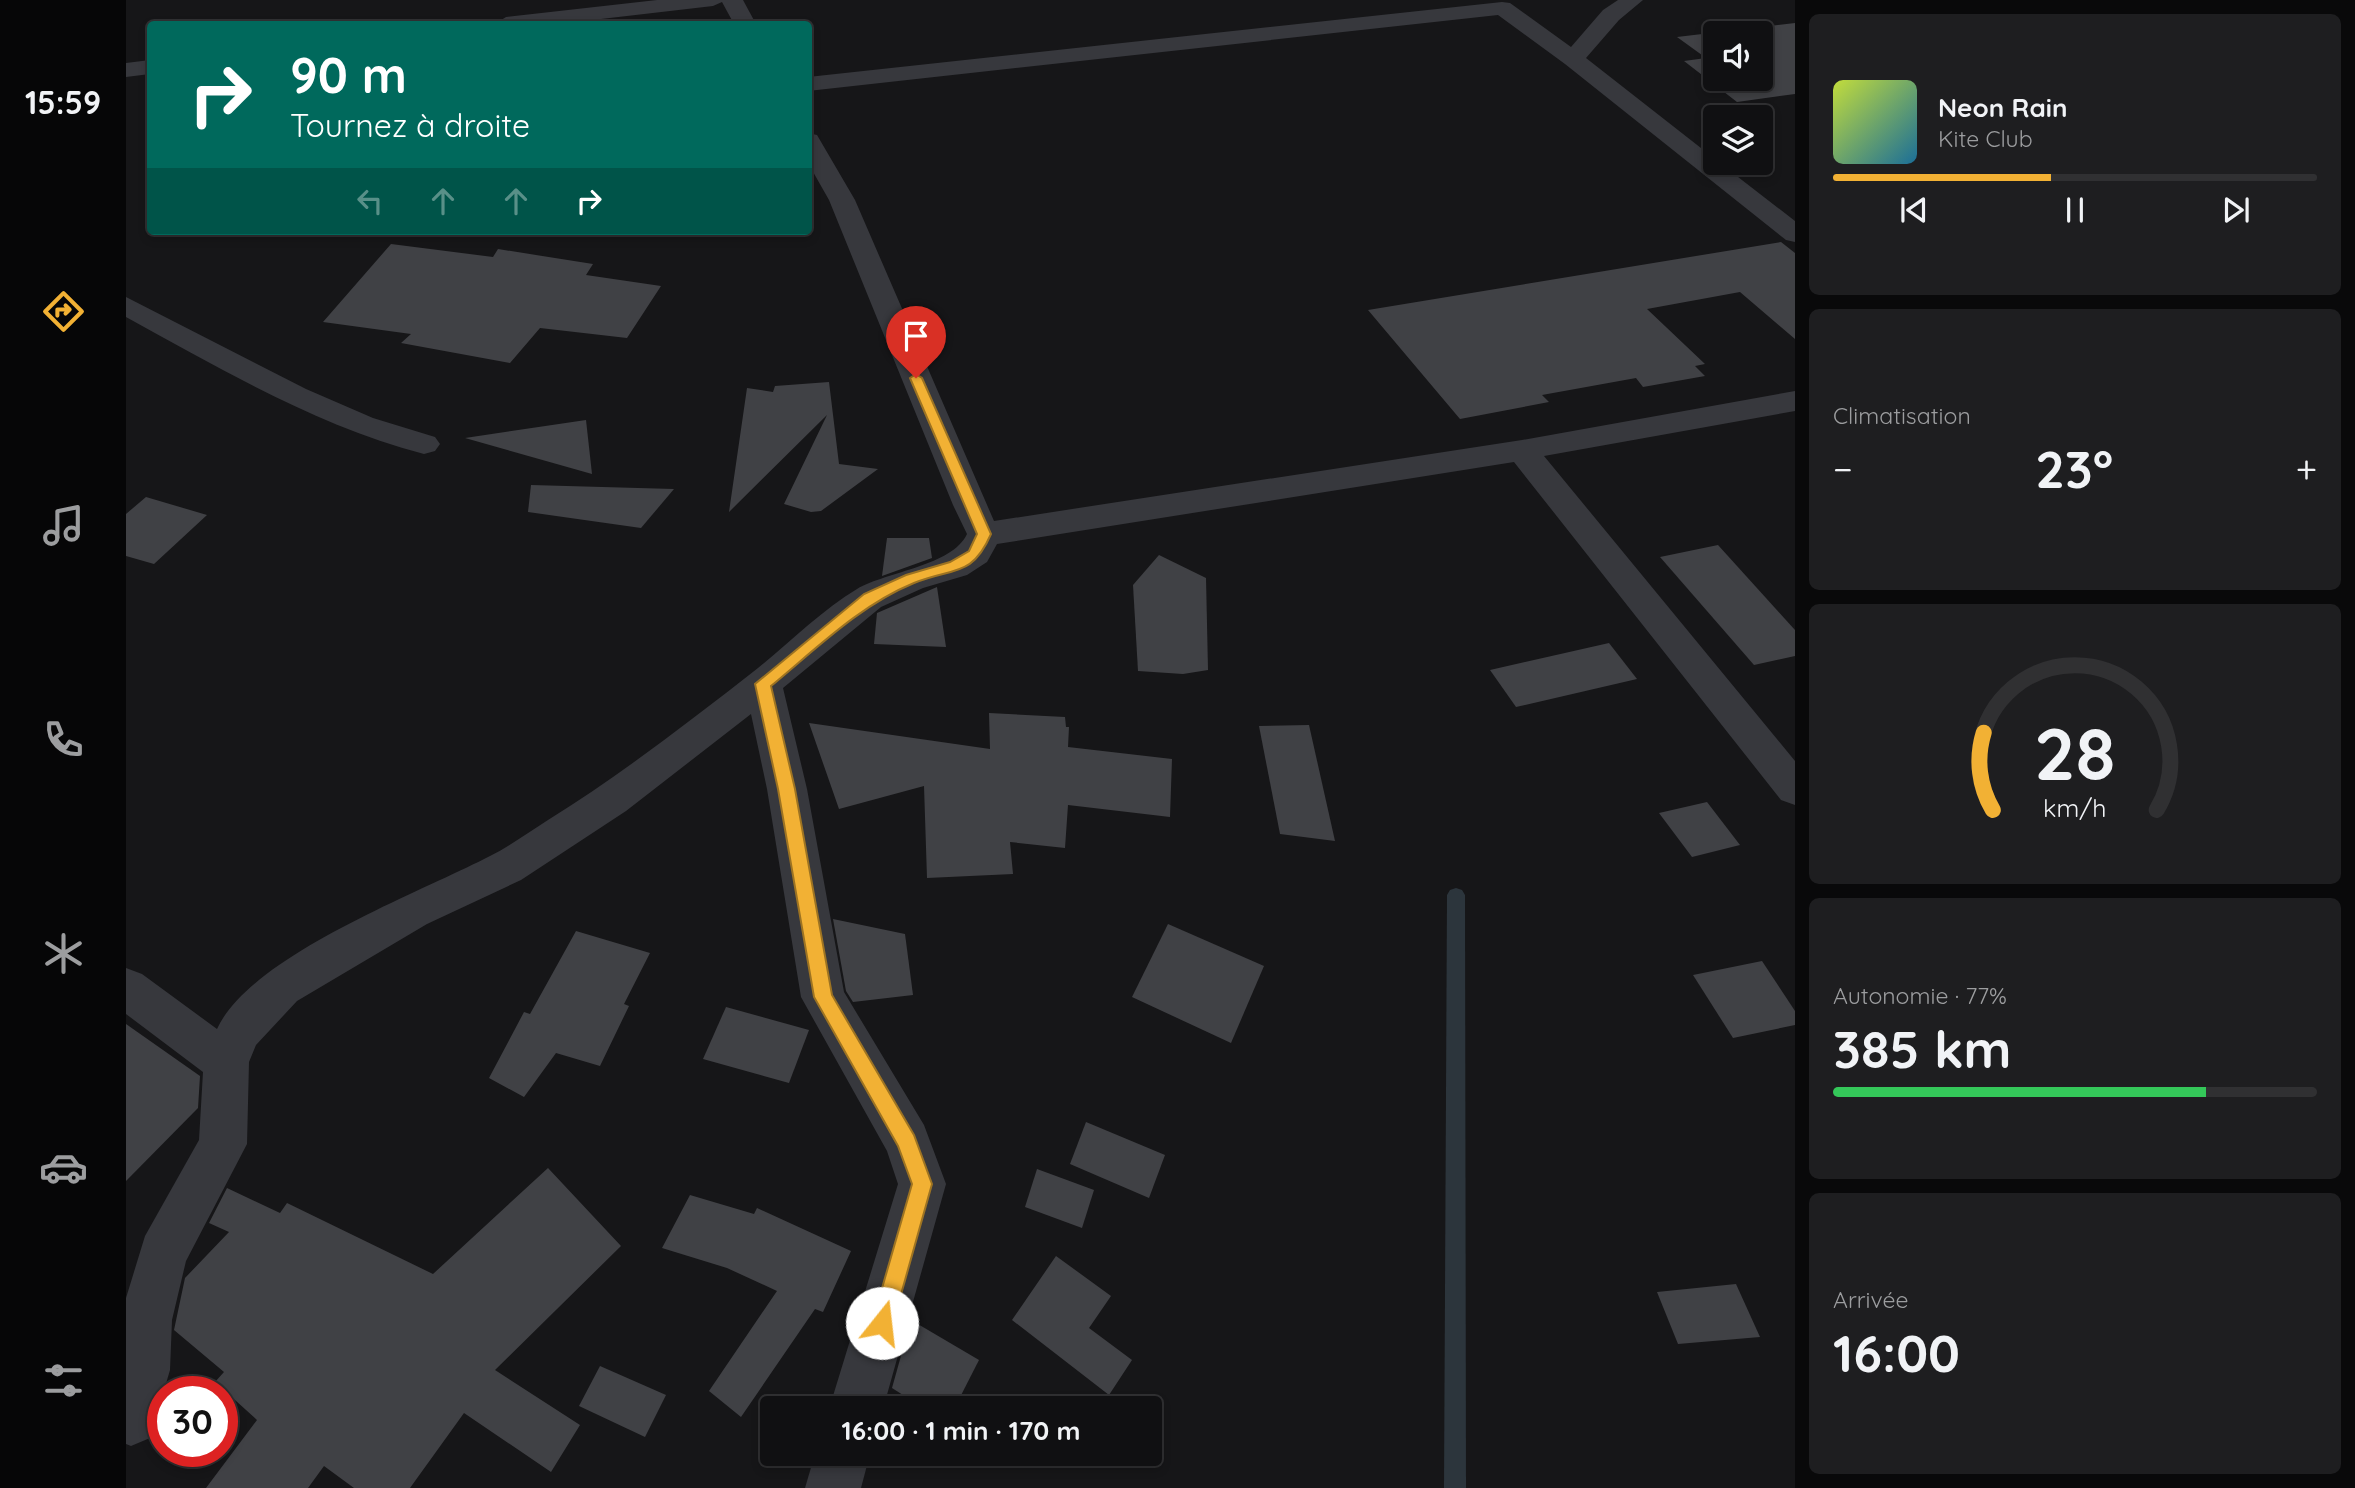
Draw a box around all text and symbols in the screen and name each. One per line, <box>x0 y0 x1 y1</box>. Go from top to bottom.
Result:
map controls <box>1703 21 1773 175</box>
button: sound <box>1703 21 1773 91</box>
text: 90 m <box>290 44 407 105</box>
icon: right <box>175 49 266 140</box>
text: 15:59 <box>25 82 101 122</box>
text: Neon Rain <box>1938 91 2067 124</box>
text: Tournez à droite <box>290 105 530 145</box>
button: layers <box>1703 105 1773 175</box>
text: Kite Club <box>1938 124 2033 153</box>
icon: left <box>351 182 389 220</box>
icon: ahead <box>424 182 462 220</box>
icon: ahead <box>497 182 535 220</box>
icon: right <box>570 182 608 220</box>
icon: previous <box>1895 191 1933 229</box>
icon: pause <box>2056 191 2094 229</box>
icon: next <box>2217 191 2255 229</box>
icon: directions <box>39 287 88 336</box>
pin <box>886 306 946 378</box>
icon: arrive <box>897 317 935 355</box>
text: Climatisation <box>1833 401 1971 430</box>
text: 23° <box>2035 436 2113 501</box>
text: − <box>1833 445 1853 493</box>
text: + <box>2296 445 2317 493</box>
icon: music <box>39 501 88 550</box>
text: 28 <box>2034 707 2116 798</box>
icon: phone <box>39 715 88 764</box>
text: km/h <box>2043 792 2107 823</box>
icon: climate <box>39 929 88 978</box>
text: Autonomie · 77% <box>1833 981 2007 1010</box>
text: 385 km <box>1833 1016 2011 1081</box>
icon: car <box>39 1143 88 1192</box>
text: Arrivée <box>1833 1285 1909 1314</box>
position arrow <box>845 1286 919 1360</box>
text: 16:00 <box>1833 1320 1960 1385</box>
icon: filters <box>39 1356 88 1405</box>
speed limit sign: 30 <box>147 1376 238 1467</box>
text: 16:00 · 1 min · 170 m <box>842 1414 1080 1447</box>

